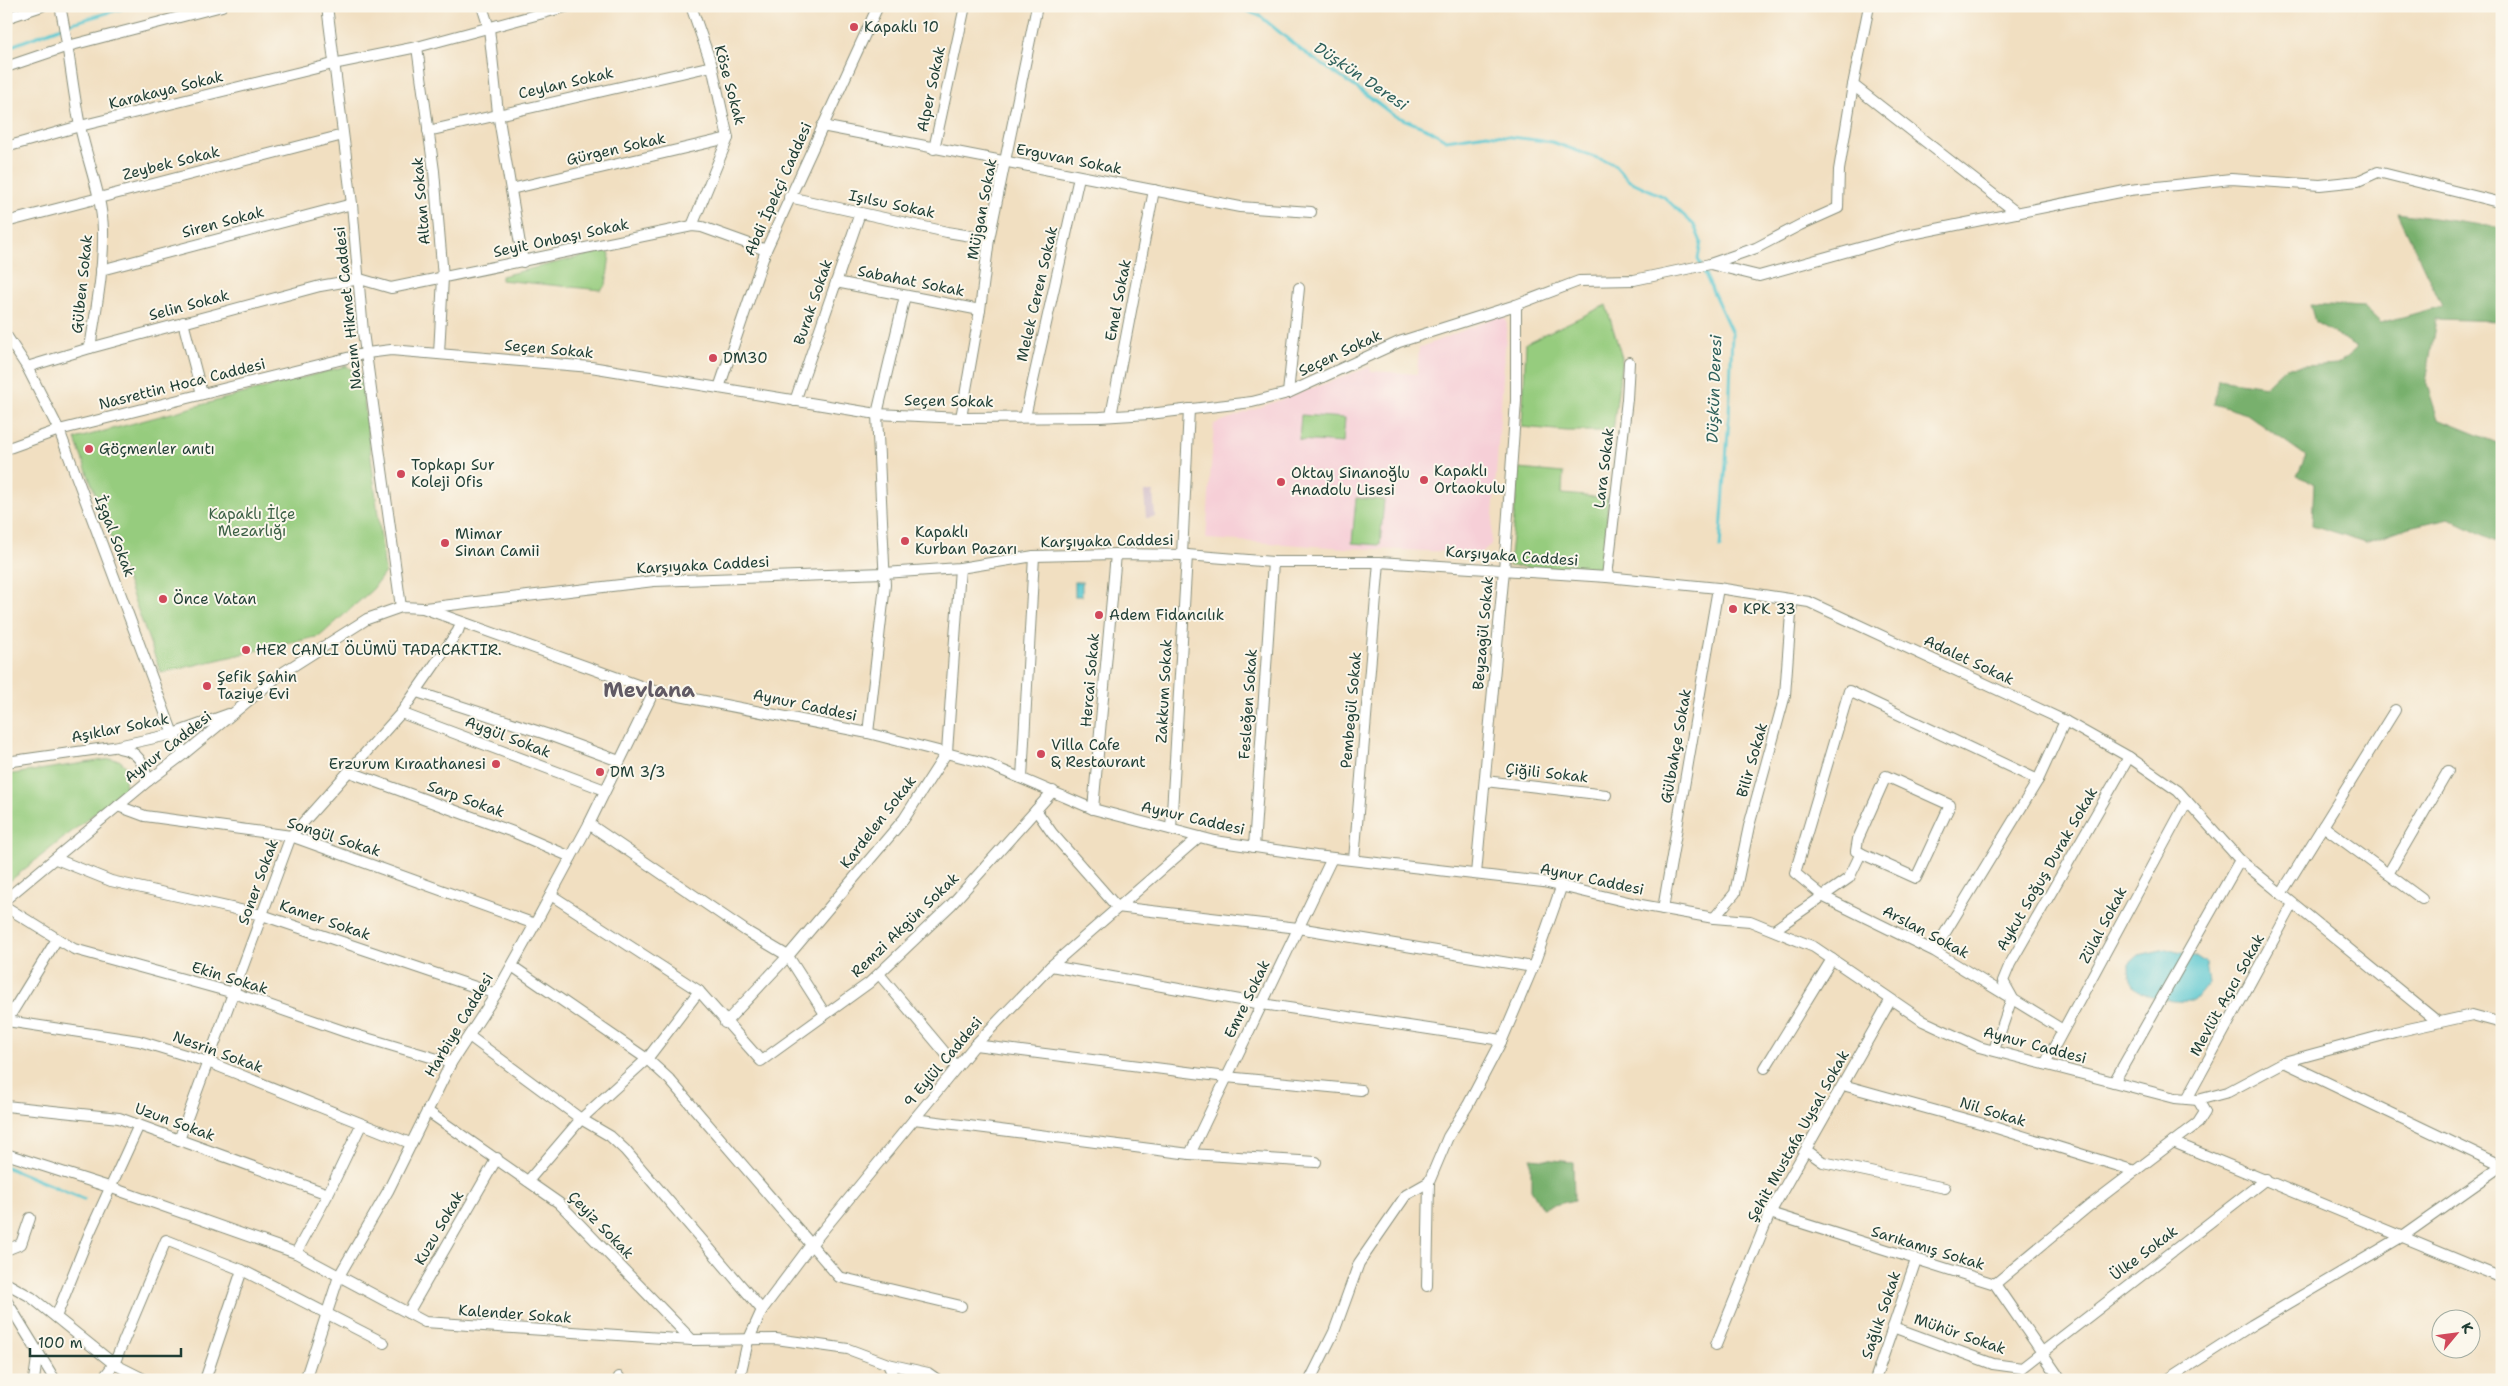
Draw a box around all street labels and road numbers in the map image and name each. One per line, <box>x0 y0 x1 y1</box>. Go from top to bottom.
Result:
street label: Köse Sokak <box>710 43 750 127</box>
street label: Alper Sokak <box>912 44 950 134</box>
street label: Ceylan Sokak <box>516 62 616 104</box>
street label: Karakaya Sokak <box>107 66 225 114</box>
street label: Abdi İpekçi Caddesi <box>740 119 816 259</box>
street label: Gürgen Sokak <box>564 128 668 170</box>
street label: Erguvan Sokak <box>1014 139 1124 179</box>
street label: Zeybek Sokak <box>120 141 222 185</box>
street label: Altan Sokak <box>407 156 435 246</box>
street label: Müjgan Sokak <box>962 157 1002 261</box>
street label: Işılsu Sokak <box>847 185 937 223</box>
street label: Siren Sokak <box>180 201 266 243</box>
street label: Seyit Onbaşı Sokak <box>491 214 631 262</box>
street label: Melek Ceren Sokak <box>1012 224 1062 364</box>
street label: Nazım Hikmet Caddesi <box>329 226 367 390</box>
street label: Gülben Sokak <box>67 234 97 334</box>
street label: Burak Sokak <box>789 256 837 348</box>
street label: Emel Sokak <box>1100 257 1136 343</box>
street label: Sabahat Sokak <box>856 261 966 301</box>
street label: Selin Sokak <box>147 285 231 325</box>
street label: Seçen Sokak <box>1295 325 1385 381</box>
street label: Seçen Sokak <box>503 335 595 363</box>
street label: Nasrettin Hoca Caddesi <box>96 354 268 414</box>
street label: Seçen Sokak <box>904 390 994 412</box>
street label: Lara Sokak <box>1589 427 1619 509</box>
street label: İşgal Sokak <box>90 492 140 580</box>
street label: Karşıyaka Caddesi <box>1040 530 1174 552</box>
street label: Karşıyaka Caddesi <box>1445 541 1579 571</box>
street label: Karşıyaka Caddesi <box>636 552 770 578</box>
street label: Beyzagül Sokak <box>1468 575 1498 691</box>
street label: Adalet Sokak <box>1921 630 2017 690</box>
street label: Hercai Sokak <box>1076 632 1104 728</box>
street label: Zakkum Sokak <box>1151 638 1177 744</box>
street label: Fesleğen Sokak <box>1234 648 1262 760</box>
street label: Pembegül Sokak <box>1336 651 1366 769</box>
street label: Aynur Caddesi <box>751 684 859 726</box>
street label: Gülbahçe Sokak <box>1656 687 1696 805</box>
street label: Aynur Caddesi <box>120 707 216 787</box>
street label: Aşıklar Sokak <box>69 709 171 747</box>
street label: Aygül Sokak <box>462 712 554 762</box>
street label: Bilir Sokak <box>1732 720 1772 800</box>
street label: Çiğili Sokak <box>1505 759 1589 787</box>
street label: Kardelen Sokak <box>835 771 921 873</box>
street label: Sarp Sokak <box>425 776 507 822</box>
street label: Aykut Soğuş Durak Sokak <box>1992 783 2102 955</box>
street label: Aynur Caddesi <box>1139 796 1247 840</box>
street label: Songül Sokak <box>285 813 383 861</box>
street label: Soner Sokak <box>233 836 283 928</box>
street label: Aynur Caddesi <box>1538 858 1646 900</box>
street label: Remzi Akgün Sokak <box>847 868 963 982</box>
street label: Zülal Sokak <box>2074 883 2132 967</box>
street label: Kamer Sokak <box>277 895 373 945</box>
street label: Arslan Sokak <box>1879 901 1973 963</box>
street label: Mevlüt Açıcı Sokak <box>2185 930 2269 1060</box>
street label: Ekin Sokak <box>189 957 271 999</box>
street label: Emre Sokak <box>1219 957 1275 1041</box>
street label: Harbiye Caddesi <box>420 969 498 1081</box>
street label: 9 Eylül Caddesi <box>899 1013 987 1111</box>
street label: Aynur Caddesi <box>1981 1022 2089 1068</box>
street label: Nesrin Sokak <box>170 1026 266 1078</box>
street label: Şehit Mustafa Uysal Sokak <box>1742 1046 1854 1226</box>
street label: Nil Sokak <box>1957 1092 2029 1132</box>
street label: Uzun Sokak <box>132 1098 218 1146</box>
street label: Kuzu Sokak <box>410 1187 468 1269</box>
street label: Çeyiz Sokak <box>564 1187 638 1263</box>
street label: Sarıkamış Sokak <box>1869 1221 1987 1275</box>
street label: Ülke Sokak <box>2106 1221 2182 1285</box>
street label: Sağlık Sokak <box>1857 1268 1905 1362</box>
street label: Kalender Sokak <box>458 1300 572 1328</box>
street label: Mühür Sokak <box>1911 1309 2009 1359</box>

